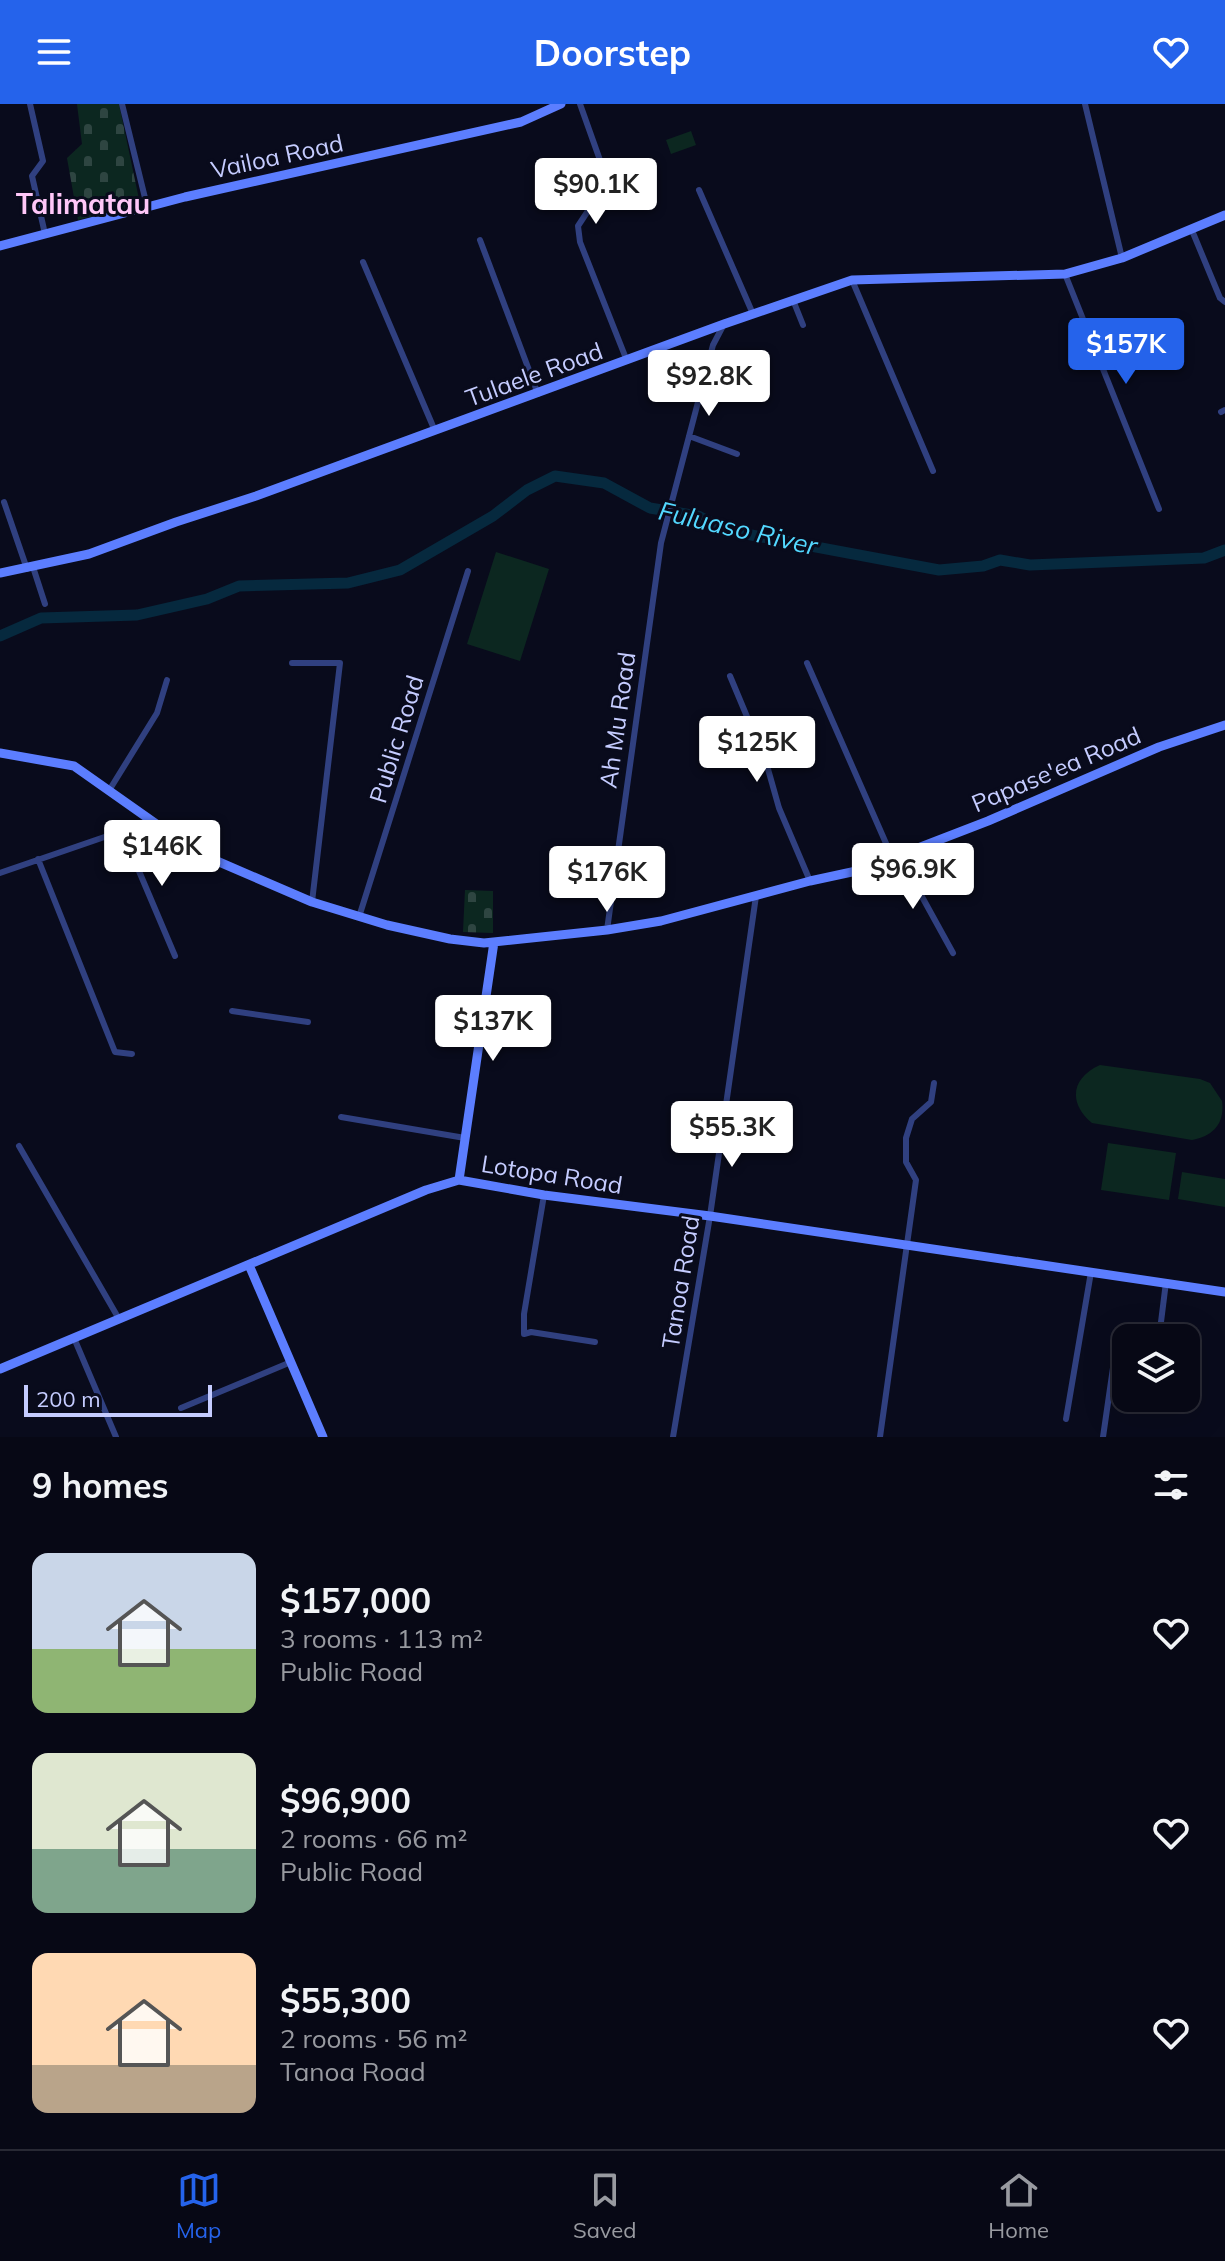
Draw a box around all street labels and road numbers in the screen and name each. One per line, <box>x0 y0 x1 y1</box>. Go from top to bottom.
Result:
street label: Vailoa Road <box>208 127 346 185</box>
street label: Tulaele Road <box>461 335 607 413</box>
street label: Ah Mu Road <box>593 650 641 790</box>
street label: Public Road <box>362 671 430 807</box>
street label: Papase'ea Road <box>967 720 1145 818</box>
street label: Lotopa Road <box>479 1148 625 1200</box>
street label: Tanoa Road <box>655 1213 705 1351</box>

